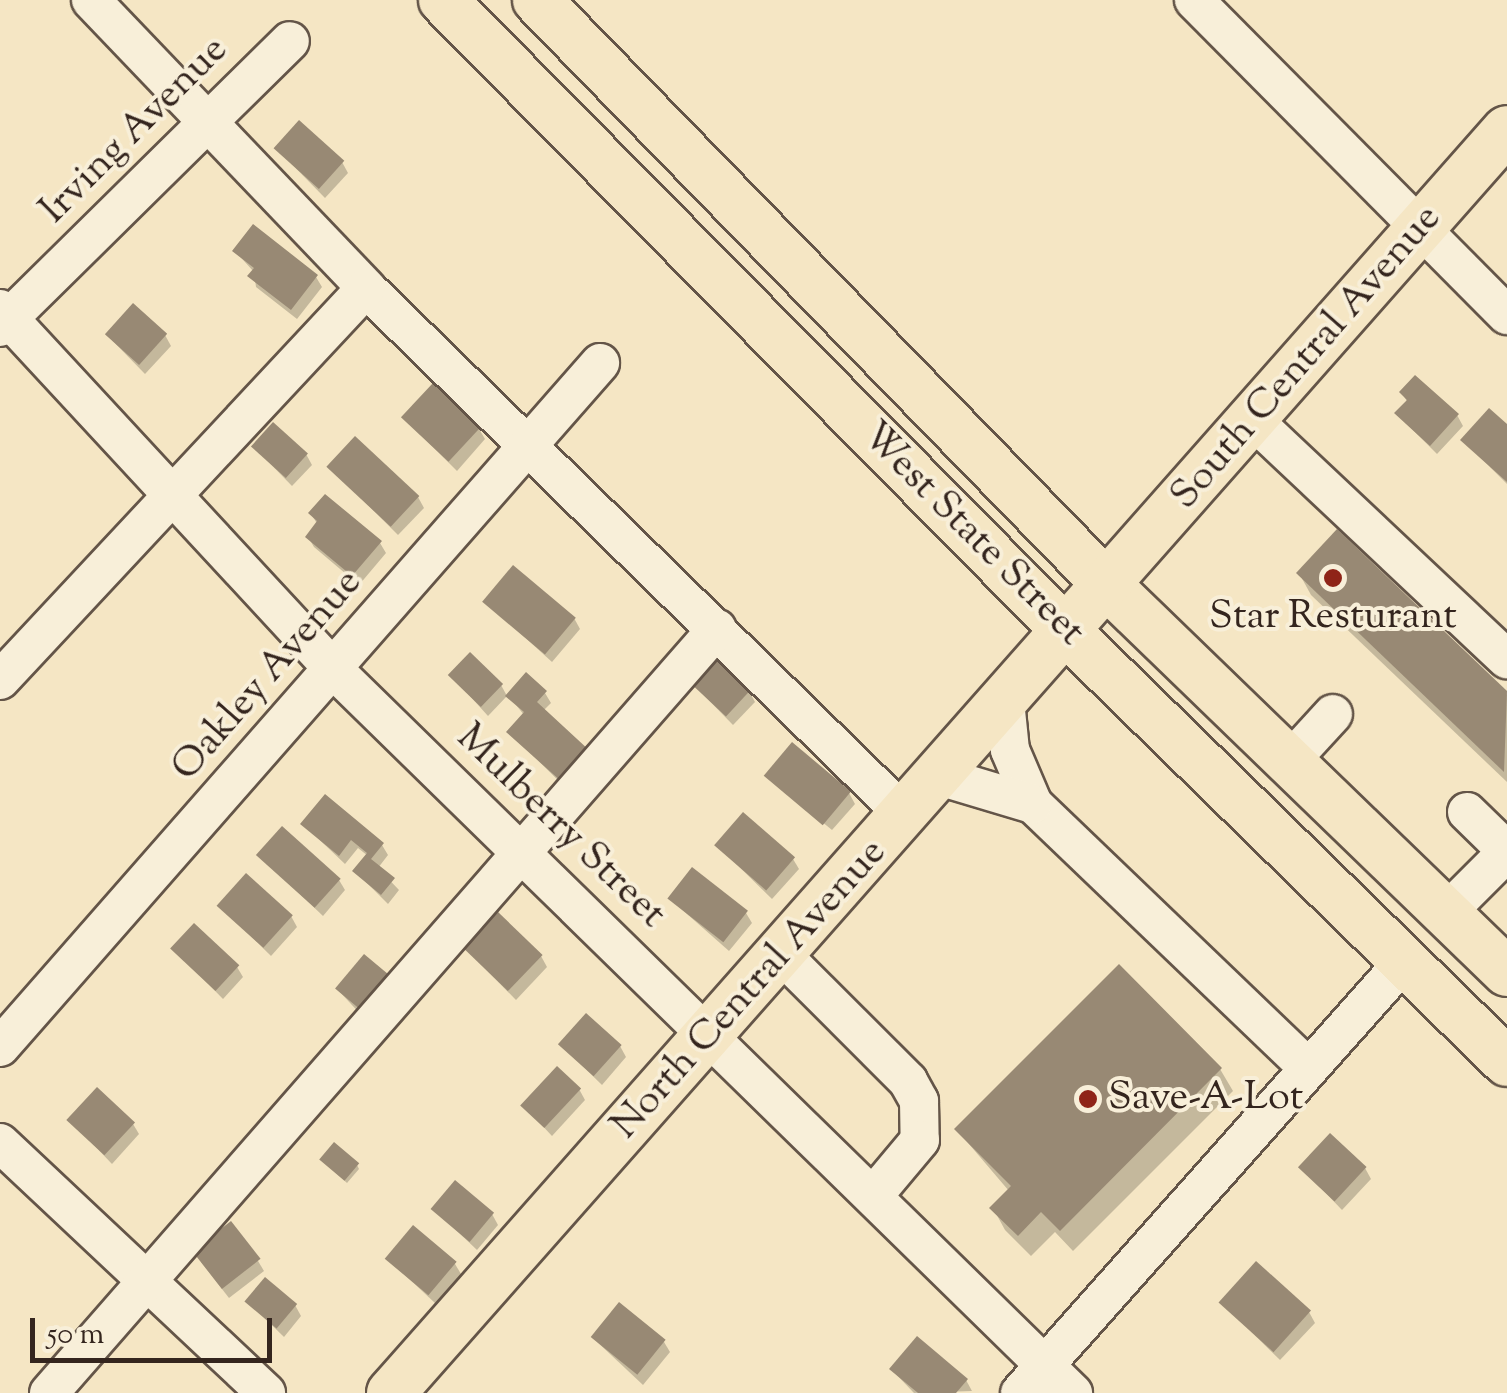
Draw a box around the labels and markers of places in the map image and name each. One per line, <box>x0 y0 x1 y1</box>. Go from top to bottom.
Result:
marker: Star Resturant <box>1322 567 1344 589</box>
place label: Star Resturant <box>1209 594 1457 642</box>
place label: Save-A-Lot <box>1108 1075 1303 1123</box>
marker: Save-A-Lot <box>1077 1088 1099 1110</box>

